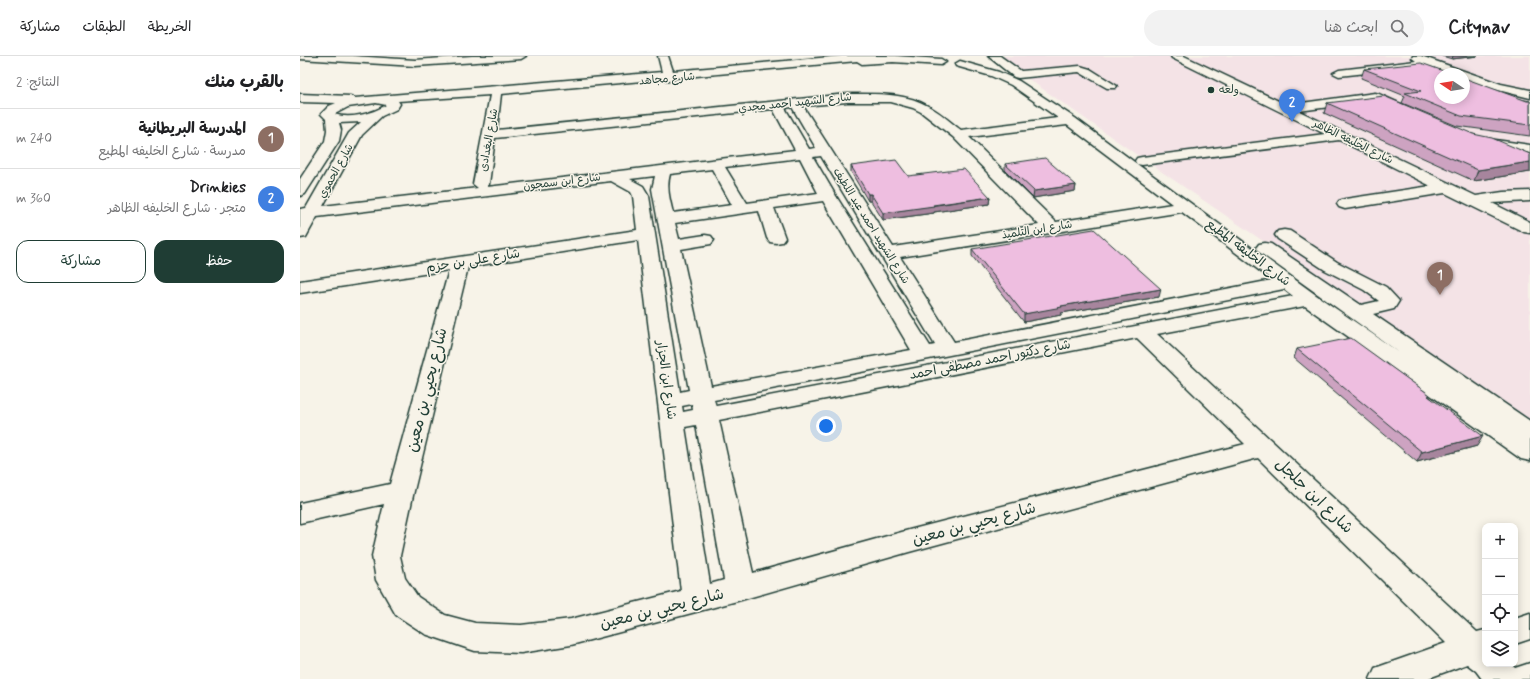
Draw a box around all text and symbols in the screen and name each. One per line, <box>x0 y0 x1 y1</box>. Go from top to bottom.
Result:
search box <box>1144 10 1424 46</box>
text: Citynav <box>1448 15 1510 40</box>
icon: search <box>1388 17 1410 39</box>
text: مشاركة <box>20 18 60 36</box>
text: الطبقات <box>82 18 126 36</box>
text: الخريطة <box>148 18 191 36</box>
text: ابحث هنا <box>1324 18 1378 38</box>
north arrow <box>1434 68 1470 104</box>
street label: شارع مجاهد <box>638 70 696 89</box>
text: بالقرب منك <box>205 71 284 93</box>
text: النتائج: 2 <box>16 74 59 91</box>
place label: ولعه <box>1219 83 1239 97</box>
marker: ولعه <box>1206 85 1216 95</box>
pin: 2 <box>1279 89 1305 122</box>
street label: شارع الشهيد احمد مجدي <box>738 90 852 117</box>
street label: شارع البغدادى <box>477 107 502 173</box>
street label: شارع الخليفه الظاهر <box>1309 116 1395 168</box>
text: المدرسة البريطانية <box>138 119 246 139</box>
text: 240 m <box>16 130 52 147</box>
text: 1 <box>268 130 274 147</box>
street label: شارع الحموي <box>315 141 358 201</box>
text: مدرسة · شارع الخليفه المطيع <box>98 143 246 160</box>
street label: شارع الشهيد احمد عبد اللطيف <box>829 165 912 287</box>
street label: شارع ابن سمجون <box>523 170 601 195</box>
text: Drinkies <box>189 178 246 198</box>
text: 360 m <box>16 190 51 207</box>
text: 2 <box>268 190 274 207</box>
text: متجر · شارع الخليفه الظاهر <box>108 200 246 217</box>
street label: شارع الخليفه المطيع <box>1202 216 1294 291</box>
street label: شارع ابن التلميذ <box>1001 218 1073 243</box>
button: مشاركة <box>16 240 146 283</box>
button: حفظ <box>154 240 284 283</box>
street label: شارع على بن حزم <box>425 245 521 278</box>
pin: 1 <box>1427 262 1453 295</box>
street label: شارع يحيي بن معين <box>401 326 456 455</box>
street label: شارع دكتور احمد مصطفى احمد <box>908 336 1072 384</box>
street label: شارع ابن الجزار <box>652 338 680 421</box>
your location <box>816 416 836 436</box>
street label: شارع ابن جلجل <box>1271 454 1357 538</box>
street label: شارع يحيي بن معين <box>910 497 1039 554</box>
map controls <box>1482 523 1518 667</box>
button: + <box>1482 523 1518 559</box>
button: − <box>1482 559 1518 595</box>
street label: شارع يحيي بن معين <box>598 583 727 638</box>
button: locate <box>1482 595 1518 631</box>
button: layers <box>1482 631 1518 667</box>

